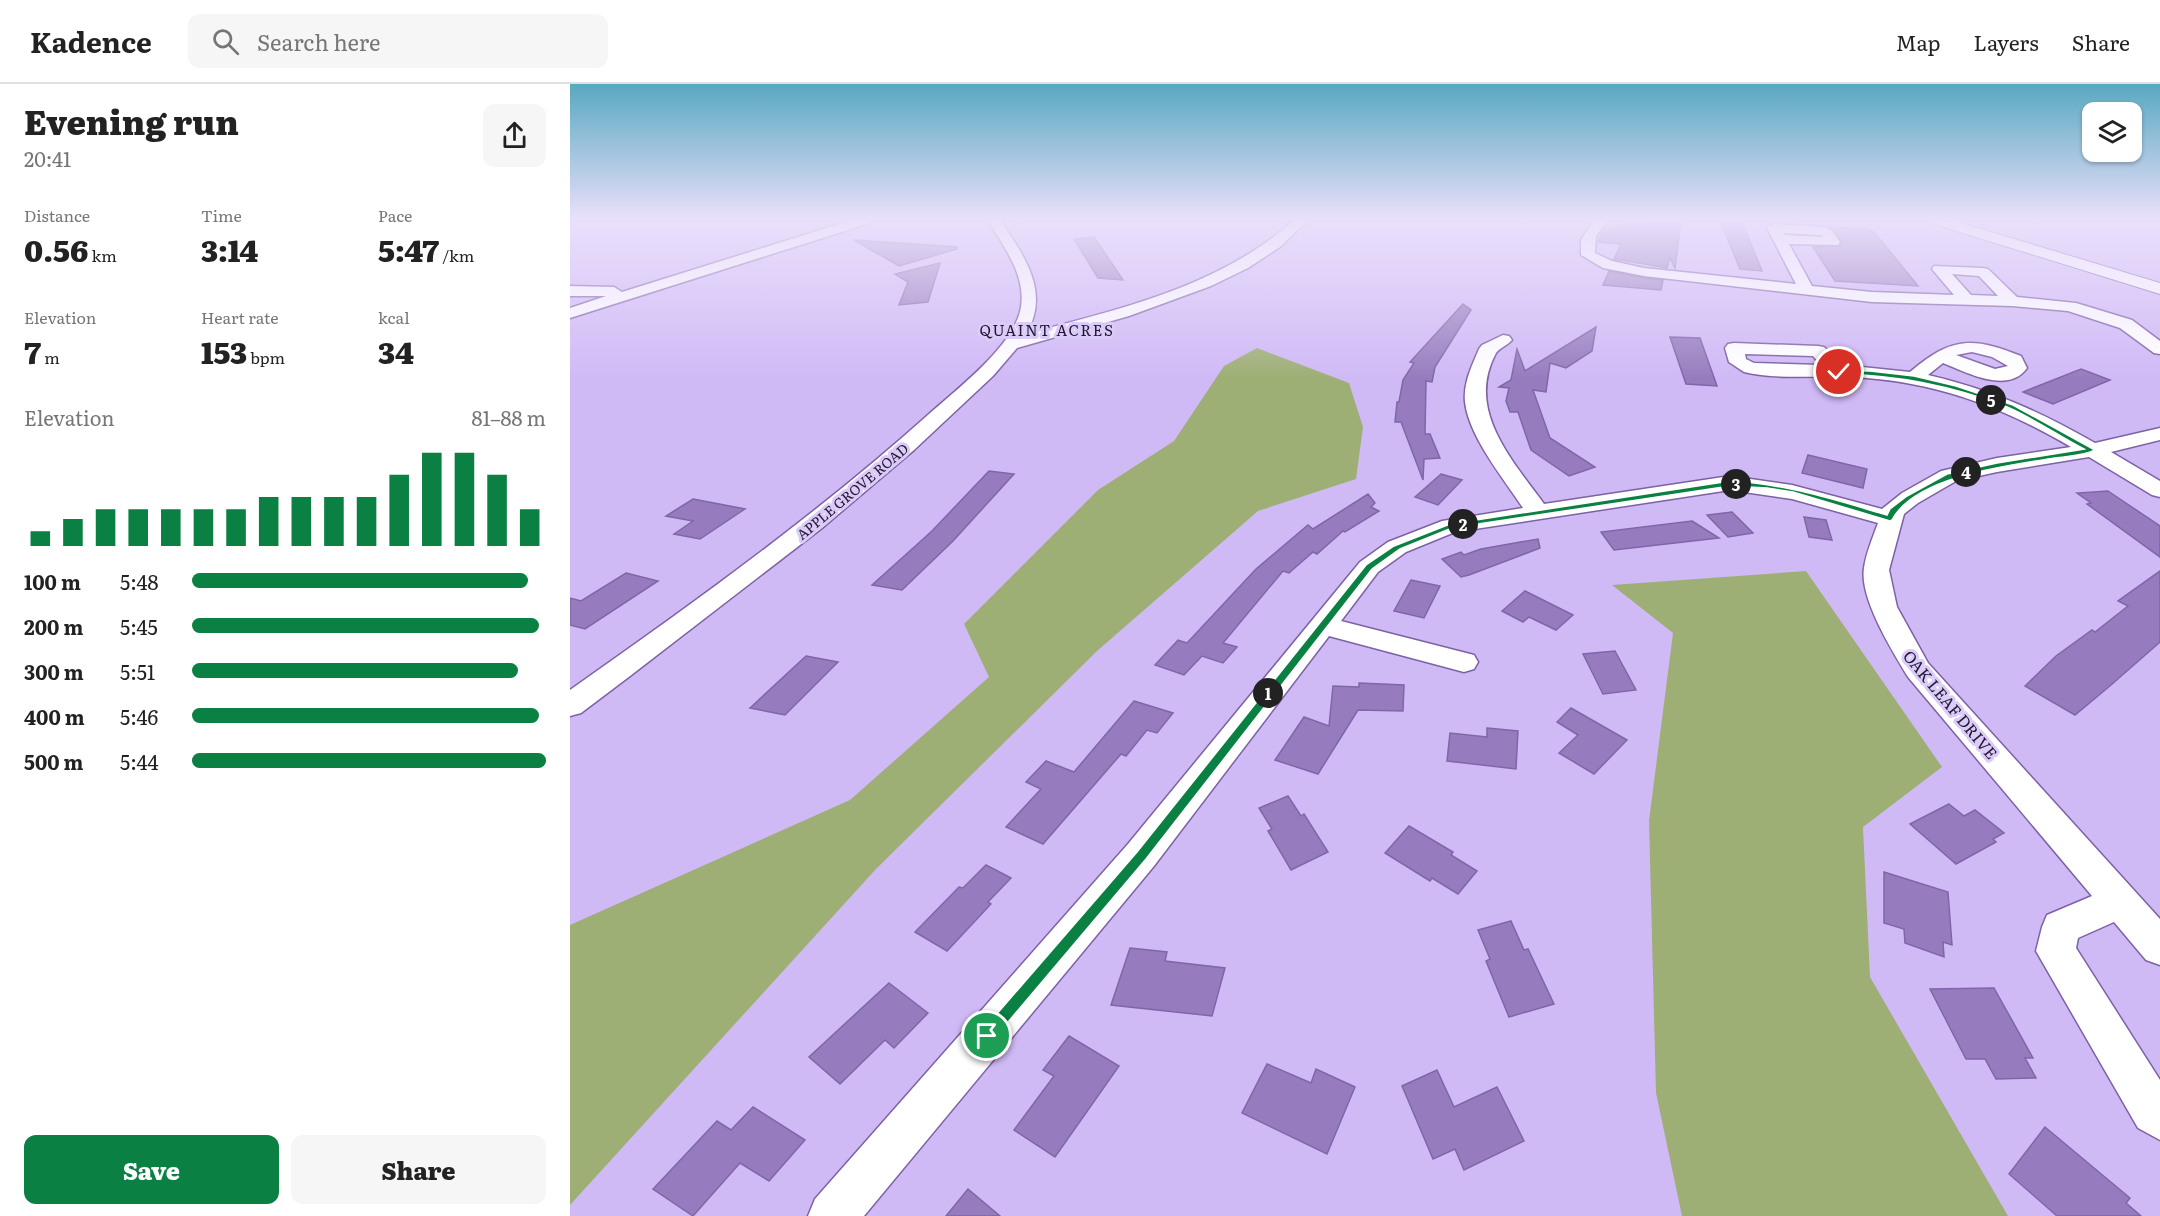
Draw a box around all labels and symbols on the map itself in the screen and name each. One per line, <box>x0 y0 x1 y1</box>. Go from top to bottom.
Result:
district label: QUAINT ACRES <box>980 318 1114 341</box>
pin <box>1813 346 1864 397</box>
pin: 5 <box>1976 385 2006 415</box>
street label: APPLE GROVE ROAD <box>792 438 913 544</box>
pin: 4 <box>1951 457 1981 487</box>
pin: 3 <box>1721 469 1751 499</box>
pin: 2 <box>1448 509 1478 539</box>
street label: OAK LEAF DRIVE <box>1898 644 2004 764</box>
pin: 1 <box>1253 678 1283 708</box>
pin <box>961 1010 1012 1061</box>

